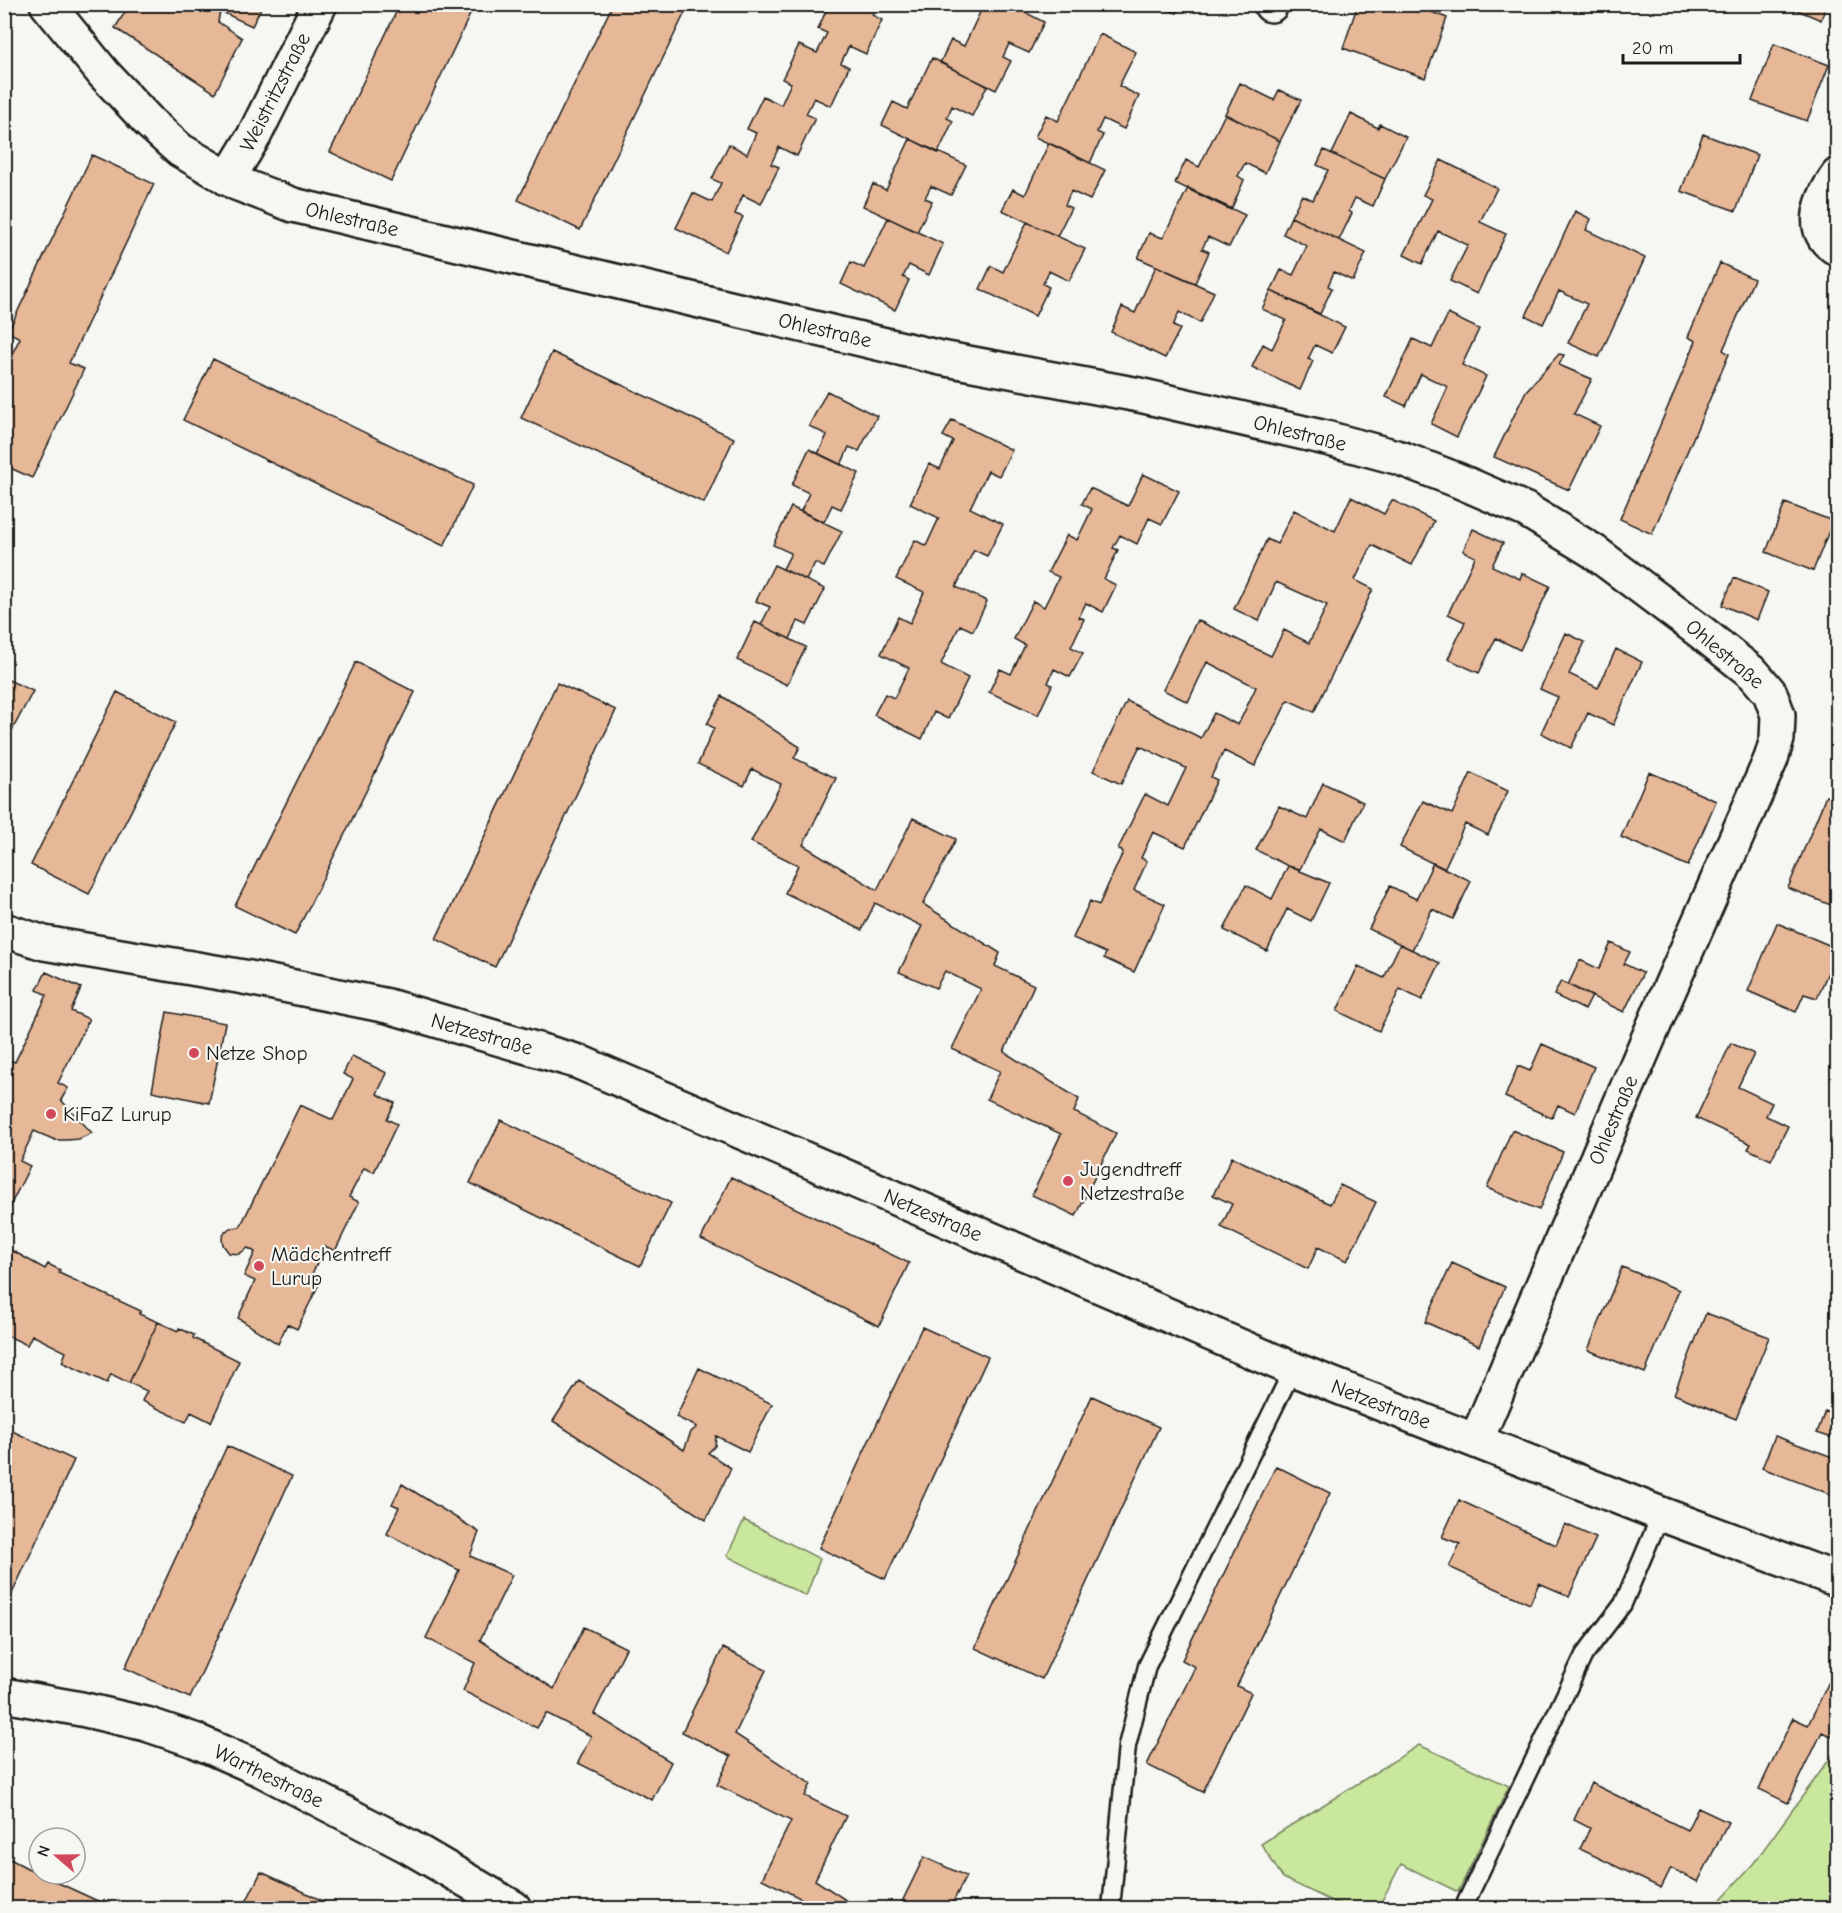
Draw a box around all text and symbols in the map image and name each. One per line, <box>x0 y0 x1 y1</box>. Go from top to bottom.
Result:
scale bar <box>1623 27 1740 65</box>
street label: Weistritzstraße <box>235 29 315 155</box>
text: 20 m <box>1632 38 1673 59</box>
street label: Ohlestraße <box>303 197 401 241</box>
street label: Ohlestraße <box>776 308 874 352</box>
street label: Ohlestraße <box>1251 410 1349 456</box>
street label: Ohlestraße <box>1681 614 1769 694</box>
street label: Netzestraße <box>428 1008 536 1060</box>
place label: Netze Shop <box>206 1041 308 1065</box>
marker: Netze Shop <box>187 1046 201 1060</box>
street label: Ohlestraße <box>1583 1072 1643 1168</box>
place label: KiFaZ Lurup <box>63 1102 172 1126</box>
marker: KiFaZ Lurup <box>44 1107 58 1121</box>
place label: Jugendtreff Netzestraße <box>1080 1157 1185 1205</box>
marker: Jugendtreff Netzestraße <box>1061 1174 1075 1188</box>
street label: Netzestraße <box>880 1184 986 1246</box>
place label: Mädchentreff Lurup <box>271 1242 391 1290</box>
marker: Mädchentreff Lurup <box>252 1259 266 1273</box>
street label: Netzestraße <box>1328 1374 1434 1434</box>
street label: Warthestraße <box>210 1739 328 1813</box>
north arrow <box>27 1826 87 1886</box>
text: N <box>34 1843 54 1859</box>

